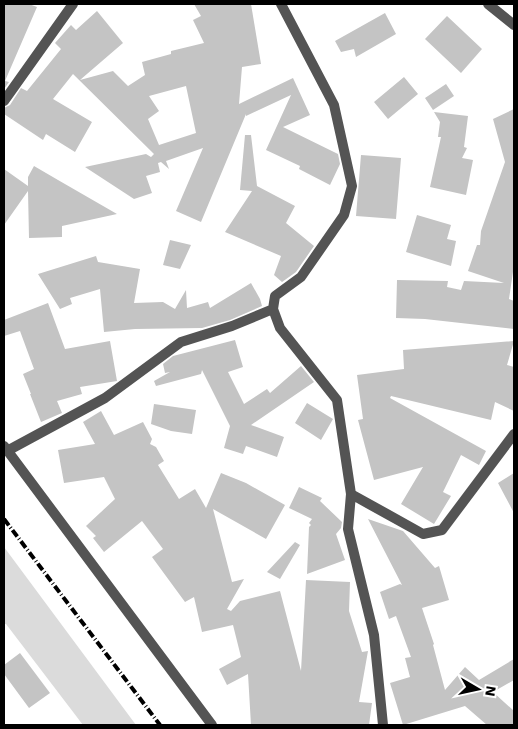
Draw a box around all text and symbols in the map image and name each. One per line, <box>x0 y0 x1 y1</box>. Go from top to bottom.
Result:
north arrow <box>453 664 503 714</box>
text: N <box>482 685 500 697</box>

